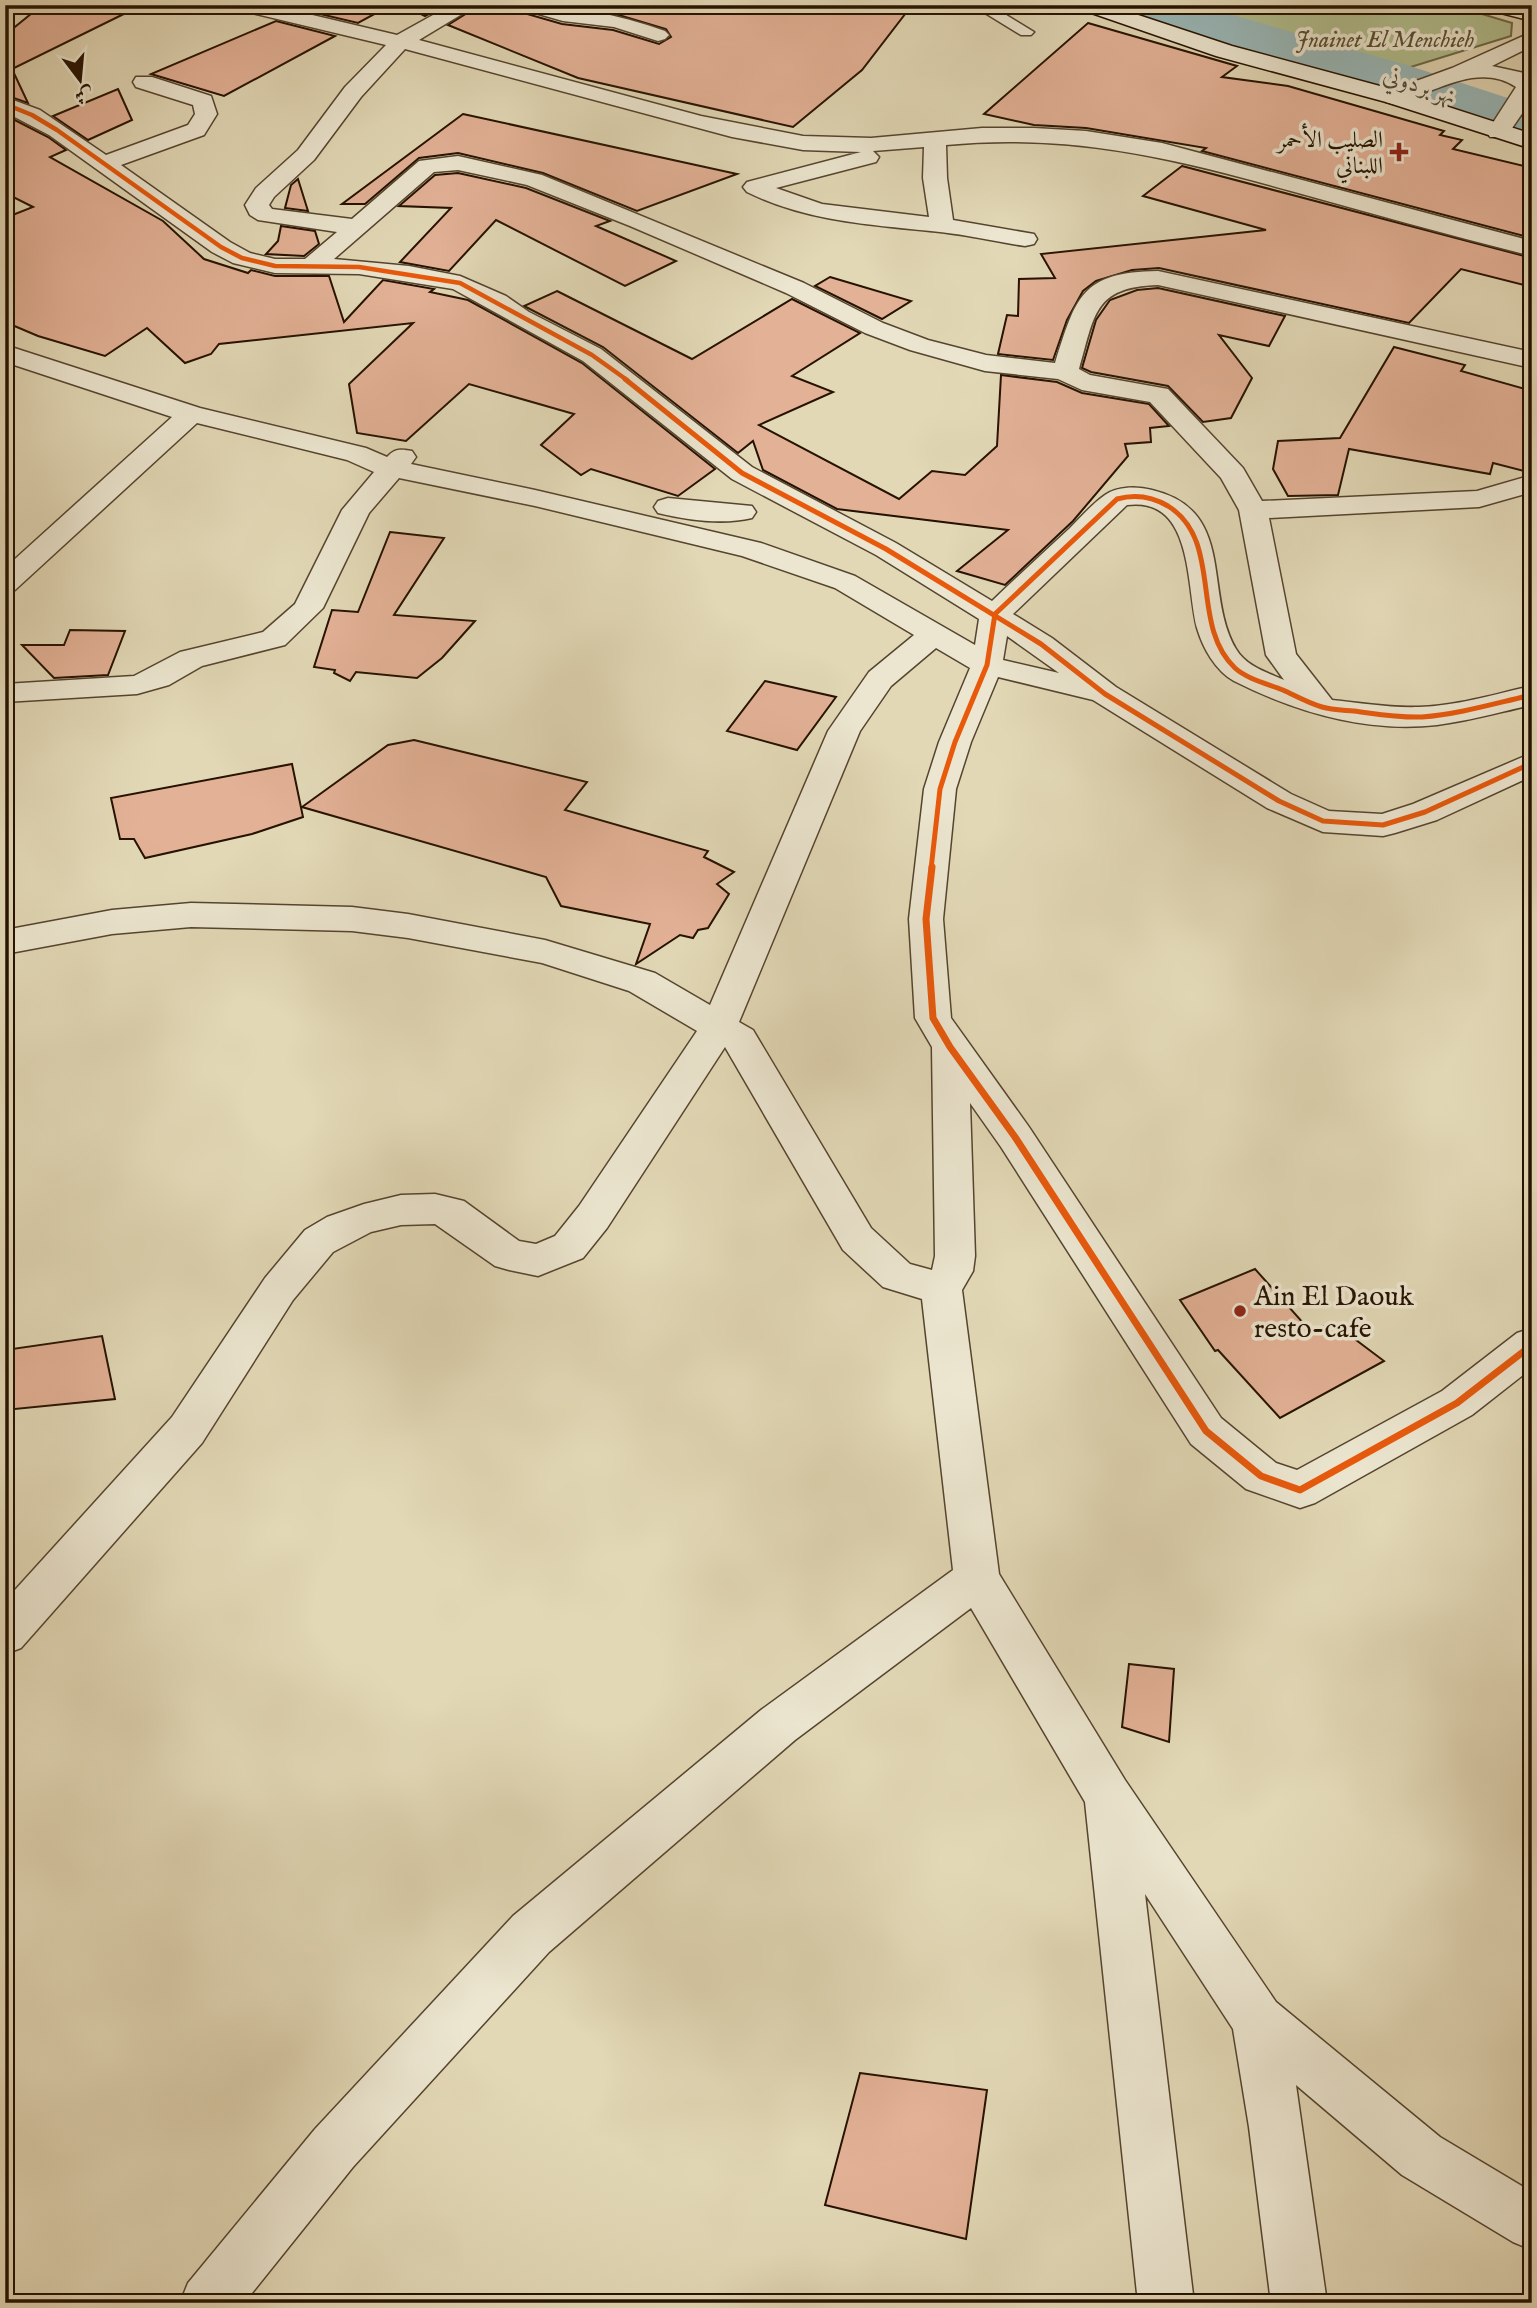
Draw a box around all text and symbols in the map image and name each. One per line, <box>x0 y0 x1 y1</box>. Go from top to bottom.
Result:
park label: Jnainet El Menchieh <box>1296 26 1474 55</box>
north arrow <box>46 46 116 116</box>
water label: نهر بردوني <box>1378 60 1460 115</box>
text: ش <box>72 80 97 109</box>
place label: الصليب الأحمر اللبناني <box>1275 123 1383 184</box>
marker: الصليب الأحمر اللبناني <box>1389 142 1409 162</box>
place label: Ain El Daouk resto-cafe <box>1253 1280 1415 1347</box>
marker: Ain El Daouk resto-cafe <box>1232 1303 1248 1319</box>

